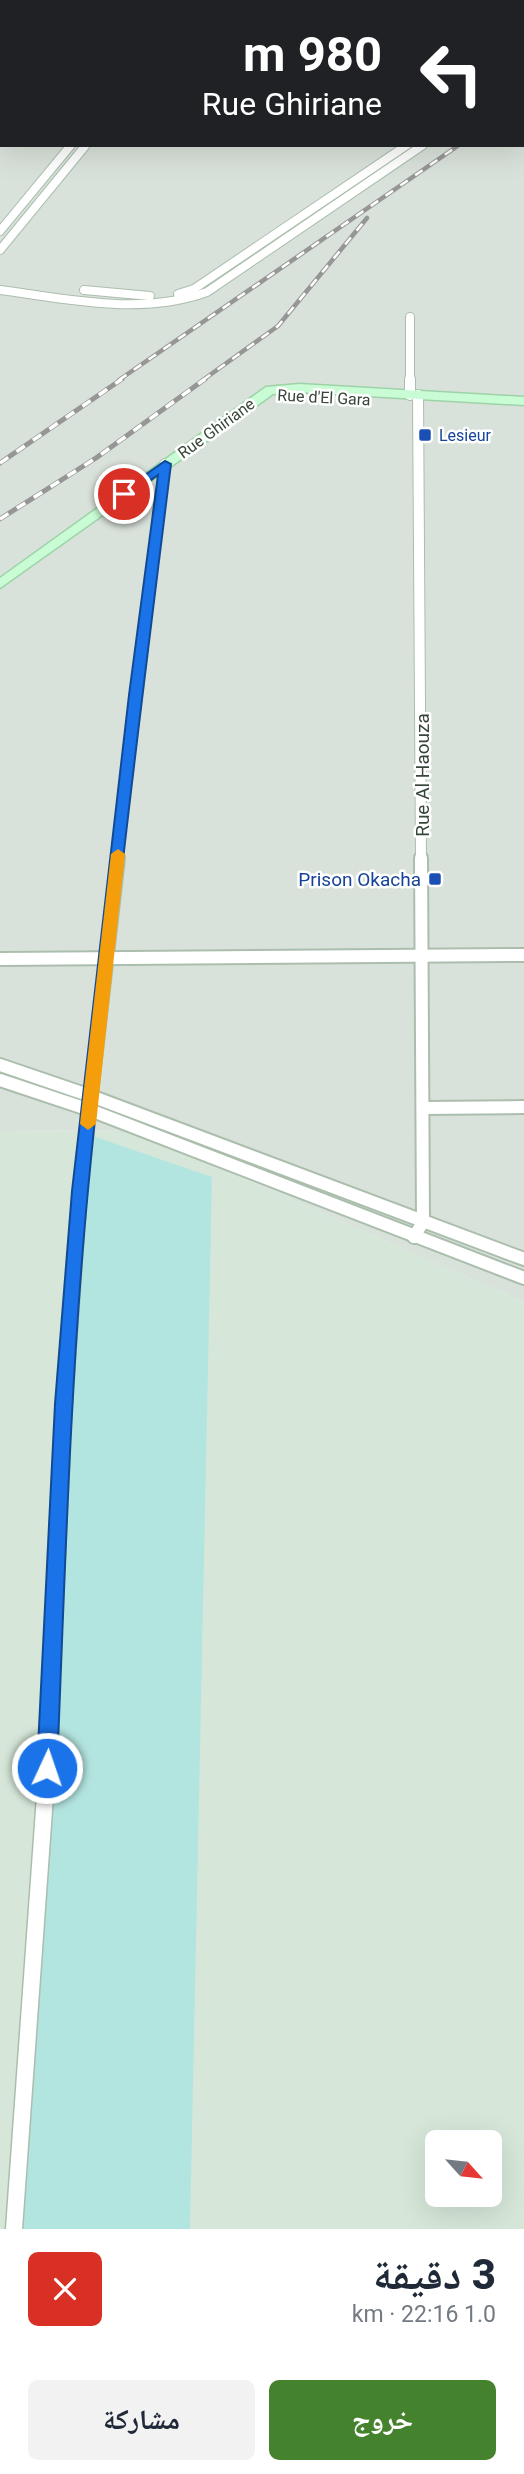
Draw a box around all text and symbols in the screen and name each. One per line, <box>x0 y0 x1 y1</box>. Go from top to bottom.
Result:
text: 980 m <box>243 26 382 83</box>
icon: left <box>406 28 497 119</box>
text: Rue Ghiriane <box>202 85 382 123</box>
street label: Rue d'El Gara <box>277 386 371 409</box>
street label: Rue Ghiriane <box>174 394 258 463</box>
place label: Lesieur <box>439 426 492 445</box>
marker: Lesieur <box>417 427 433 443</box>
pin <box>94 464 154 524</box>
icon: arrive <box>105 475 143 513</box>
street label: Rue Al Haouza <box>411 713 434 837</box>
place label: Prison Okacha <box>298 868 421 891</box>
marker: Prison Okacha <box>427 871 443 887</box>
position arrow <box>10 1731 84 1805</box>
north arrow <box>425 2130 502 2207</box>
map controls <box>425 2130 502 2207</box>
text: 3 دقيقة <box>373 2250 496 2299</box>
button: close <box>28 2252 102 2326</box>
text: 1.0 km · 22:16 <box>352 2301 496 2328</box>
button: مشاركة <box>28 2380 255 2460</box>
button: خروج <box>269 2380 496 2460</box>

